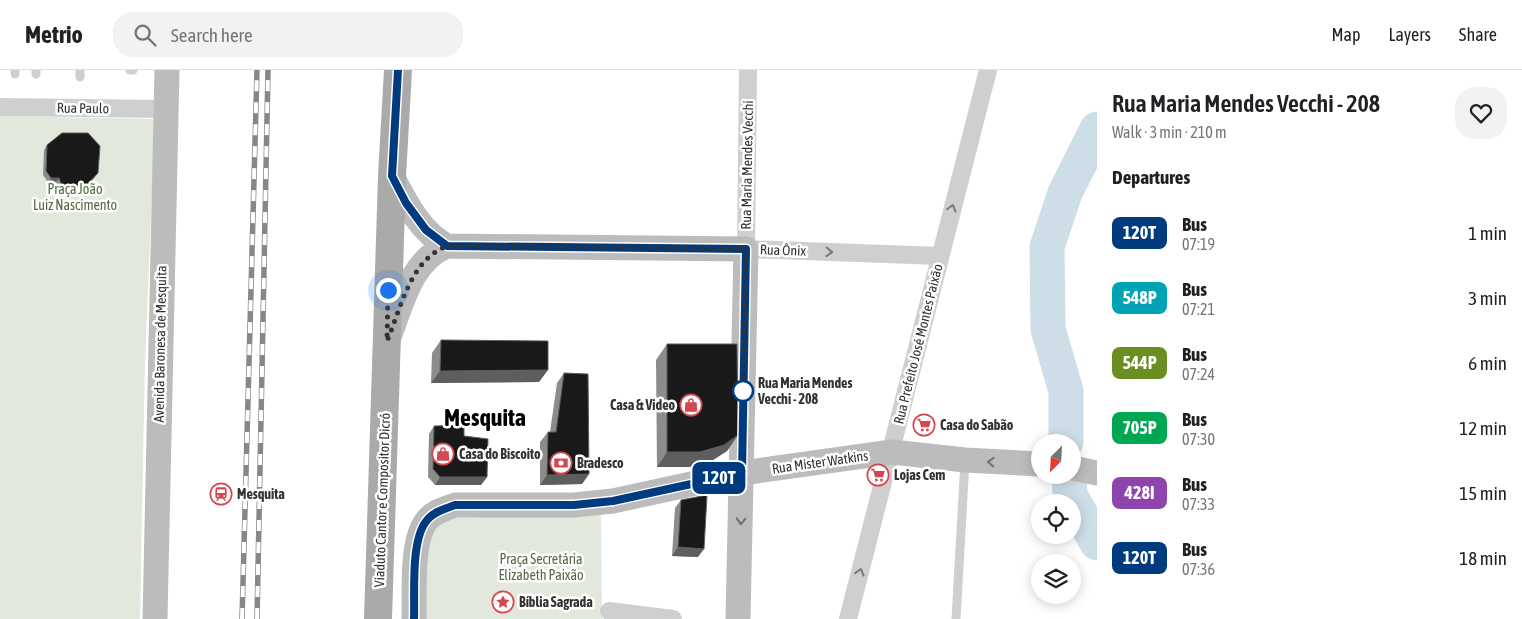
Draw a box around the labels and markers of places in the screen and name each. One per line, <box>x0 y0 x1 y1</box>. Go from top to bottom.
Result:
place label: Rua Maria Mendes Vecchi - 208 <box>757 375 852 407</box>
marker: Rua Maria Mendes Vecchi - 208 <box>732 380 754 402</box>
shop icon: Casa & Video <box>679 393 703 417</box>
place label: Casa & Video <box>610 397 675 413</box>
supermarket icon: Casa do Sabão <box>912 413 936 437</box>
place label: Casa do Sabão <box>940 417 1014 433</box>
shop icon: Casa do Biscoito <box>431 442 455 466</box>
place label: Casa do Biscoito <box>459 446 541 462</box>
bank icon: Bradesco <box>549 451 573 475</box>
place label: Bradesco <box>577 455 624 471</box>
supermarket icon: Lojas Cem <box>866 463 890 487</box>
place label: Lojas Cem <box>894 467 945 483</box>
station icon: Mesquita <box>209 482 233 506</box>
place label: Mesquita <box>237 486 285 502</box>
place icon: Bíblia Sagrada <box>491 590 515 614</box>
place label: Bíblia Sagrada <box>519 594 593 610</box>

